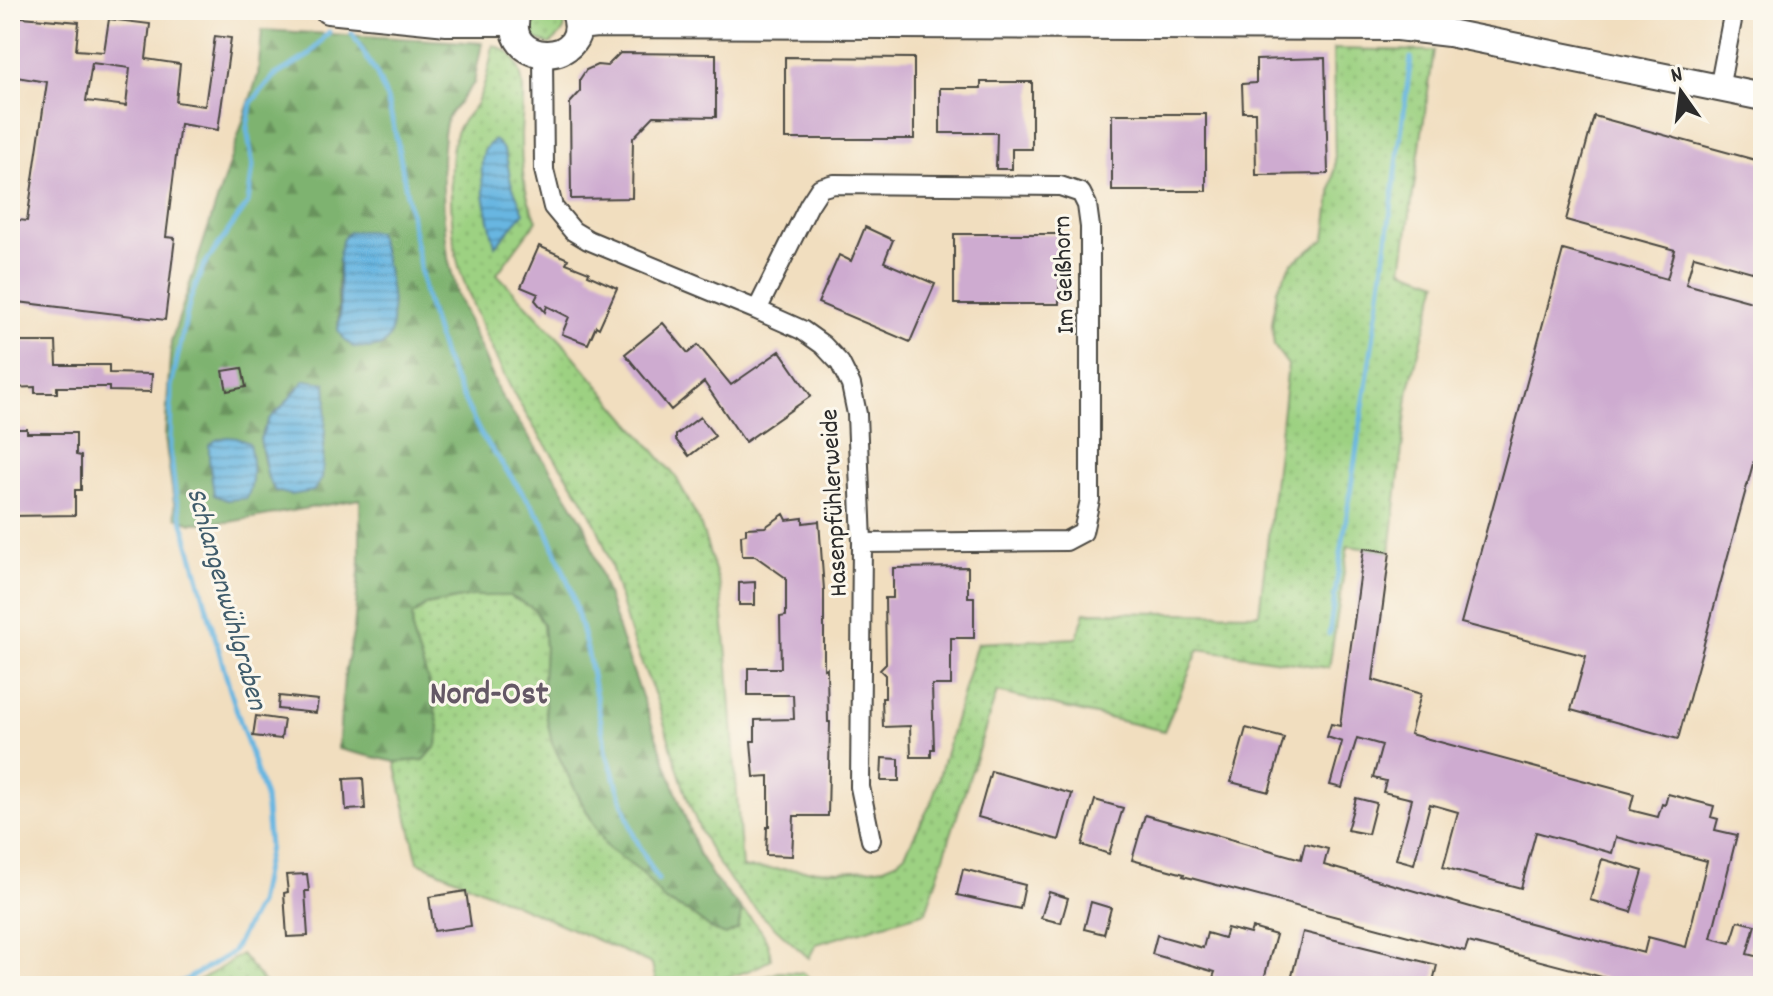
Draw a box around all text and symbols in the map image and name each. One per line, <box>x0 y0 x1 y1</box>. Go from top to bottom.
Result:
north arrow <box>1641 52 1721 132</box>
text: N <box>1668 60 1686 92</box>
street label: Im Geißhorn <box>1045 215 1086 335</box>
street label: Hasenpfühlerweide <box>812 408 859 598</box>
water label: Schlangenwühlgraben <box>173 484 275 716</box>
district label: Nord-Ost <box>430 672 549 721</box>

